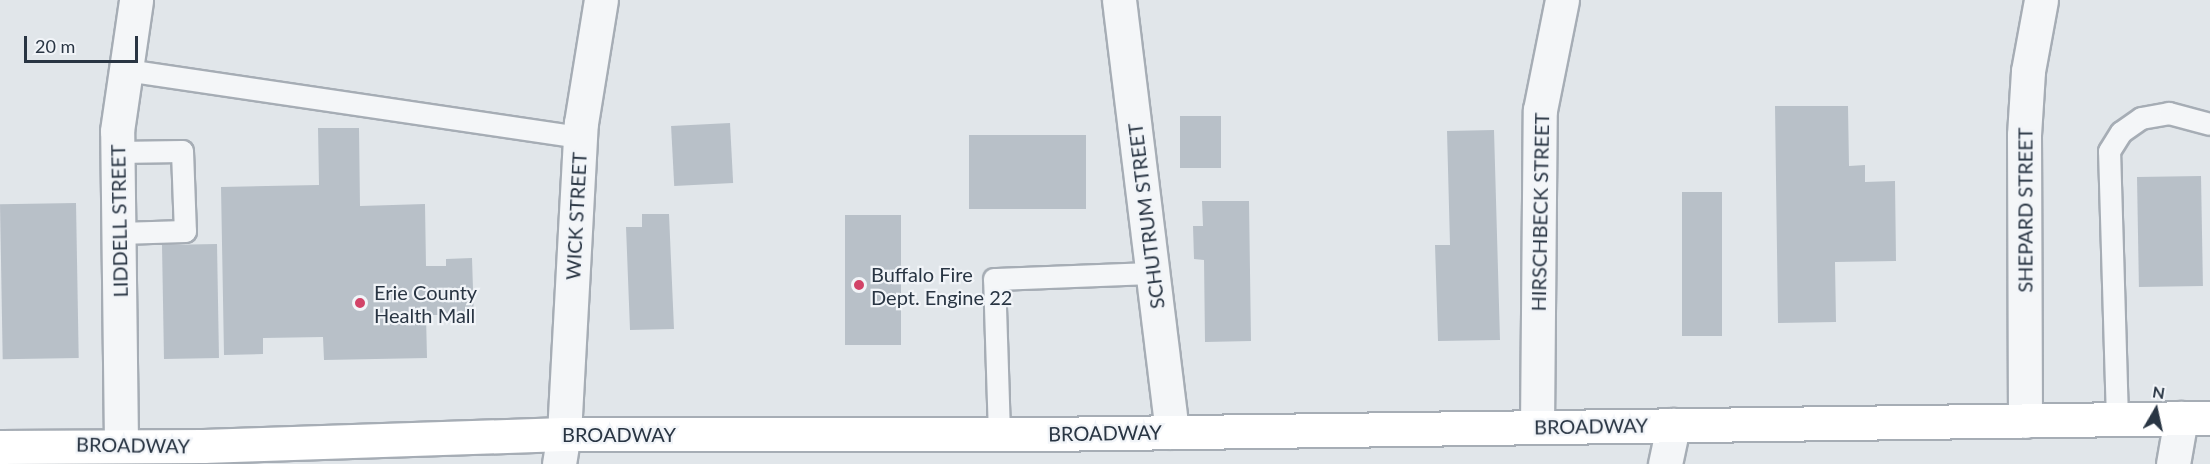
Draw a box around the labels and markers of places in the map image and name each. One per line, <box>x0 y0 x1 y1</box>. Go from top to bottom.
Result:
place label: Buffalo Fire Dept. Engine 22 <box>871 262 1012 309</box>
marker: Buffalo Fire Dept. Engine 22 <box>852 278 866 292</box>
place label: Erie County Health Mall <box>374 280 477 327</box>
marker: Erie County Health Mall <box>351 294 369 312</box>

